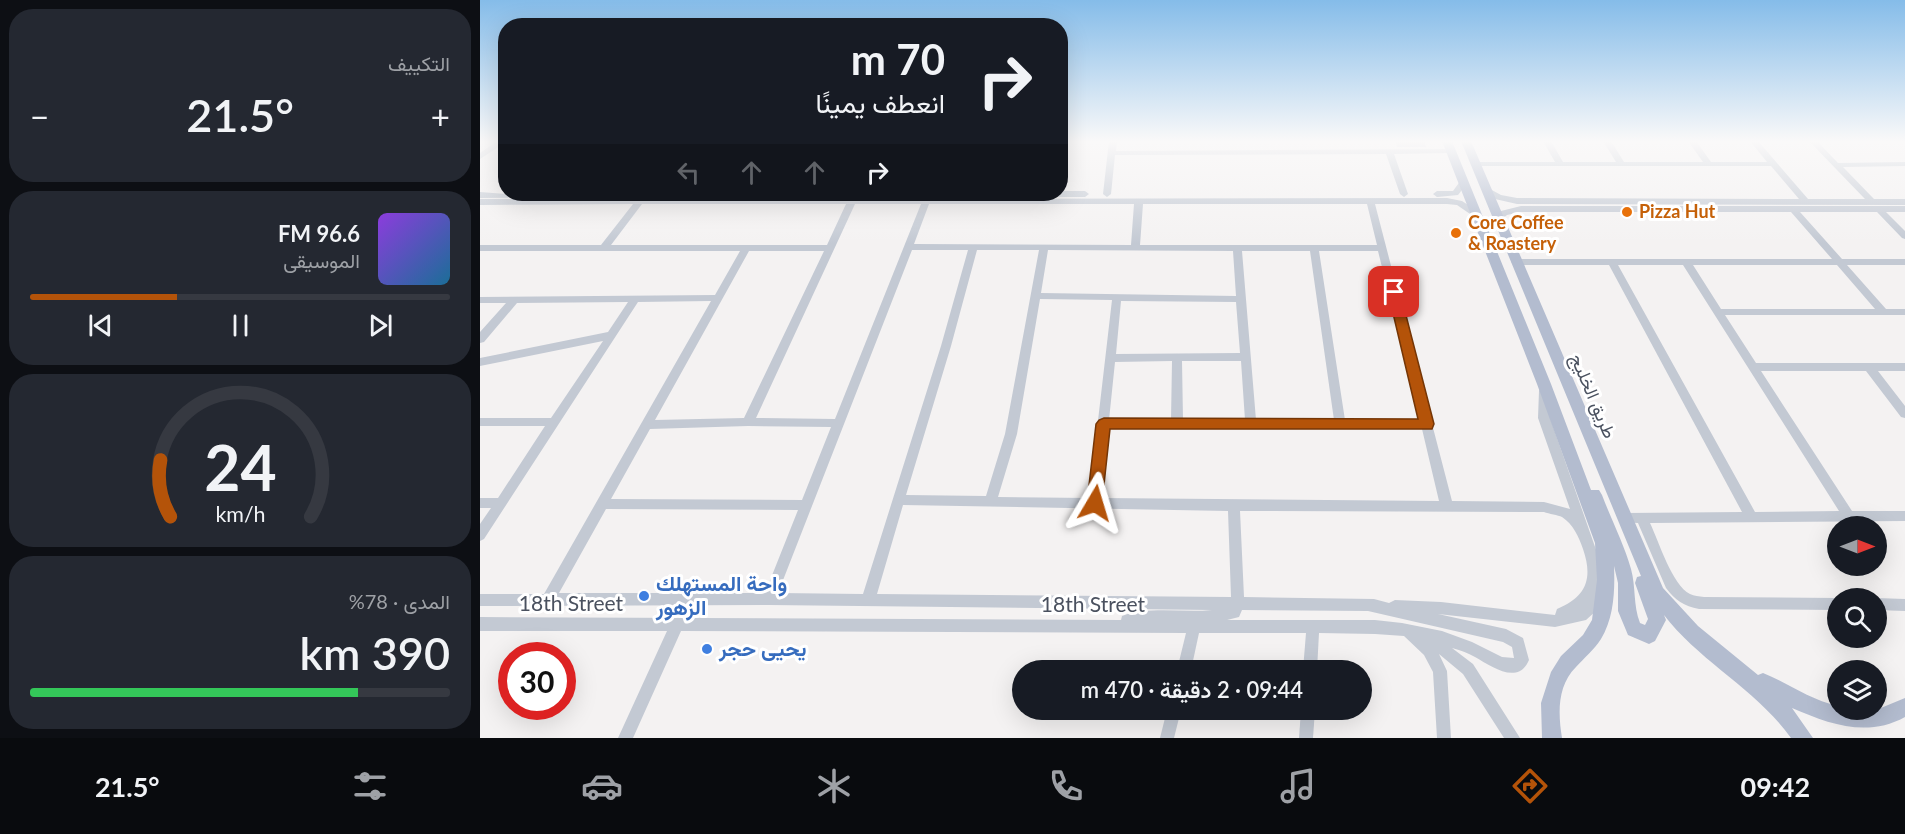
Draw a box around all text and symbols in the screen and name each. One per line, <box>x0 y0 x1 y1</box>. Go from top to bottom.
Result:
text: 70 m <box>851 34 945 84</box>
icon: right <box>966 42 1044 120</box>
text: التكييف <box>388 51 450 75</box>
text: انعطف يمينًا <box>816 86 945 119</box>
text: 21.5° <box>186 88 294 142</box>
text: − <box>30 96 49 136</box>
text: + <box>431 96 450 136</box>
icon: left <box>672 156 705 189</box>
icon: ahead <box>735 156 768 189</box>
icon: ahead <box>798 156 831 189</box>
icon: right <box>861 156 894 189</box>
place label: Pizza Hut <box>1639 200 1716 222</box>
marker: Pizza Hut <box>1620 205 1634 219</box>
place label: Core Coffee & Roastery <box>1468 211 1564 254</box>
text: 96.6 FM <box>278 220 360 247</box>
marker: Core Coffee & Roastery <box>1449 226 1463 240</box>
text: الموسيقى <box>283 248 360 272</box>
pin <box>1368 266 1419 317</box>
icon: arrive <box>1377 275 1410 308</box>
icon: previous <box>84 309 117 342</box>
icon: pause <box>224 309 257 342</box>
icon: next <box>364 309 397 342</box>
street label: طريق الخليج <box>1564 350 1622 442</box>
text: 24 <box>204 429 276 504</box>
position arrow <box>1063 471 1127 535</box>
text: km/h <box>215 502 265 528</box>
north arrow <box>1827 516 1887 576</box>
map controls <box>1827 516 1887 720</box>
place label: واحة المستهلك الزهور <box>655 570 787 621</box>
button: search <box>1827 588 1887 648</box>
text: المدى · 78% <box>349 589 450 613</box>
marker: واحة المستهلك الزهور <box>637 589 651 603</box>
street label: 18th Street <box>519 590 624 615</box>
street label: 18th Street <box>1041 591 1146 616</box>
text: 390 km <box>300 626 450 680</box>
place label: يحيى حجر <box>718 635 806 662</box>
speed limit sign: 30 <box>498 642 576 720</box>
marker: يحيى حجر <box>700 642 714 656</box>
button: layers <box>1827 660 1887 720</box>
text: 09:44 · 2 دقيقة · 470 m <box>1081 676 1303 703</box>
icon: filters <box>349 765 391 807</box>
icon: car <box>581 765 623 807</box>
icon: climate <box>813 765 855 807</box>
icon: phone <box>1045 765 1087 807</box>
icon: music <box>1277 765 1319 807</box>
icon: directions <box>1509 765 1551 807</box>
text: 21.5° <box>95 770 160 803</box>
text: 09:42 <box>1740 770 1810 803</box>

